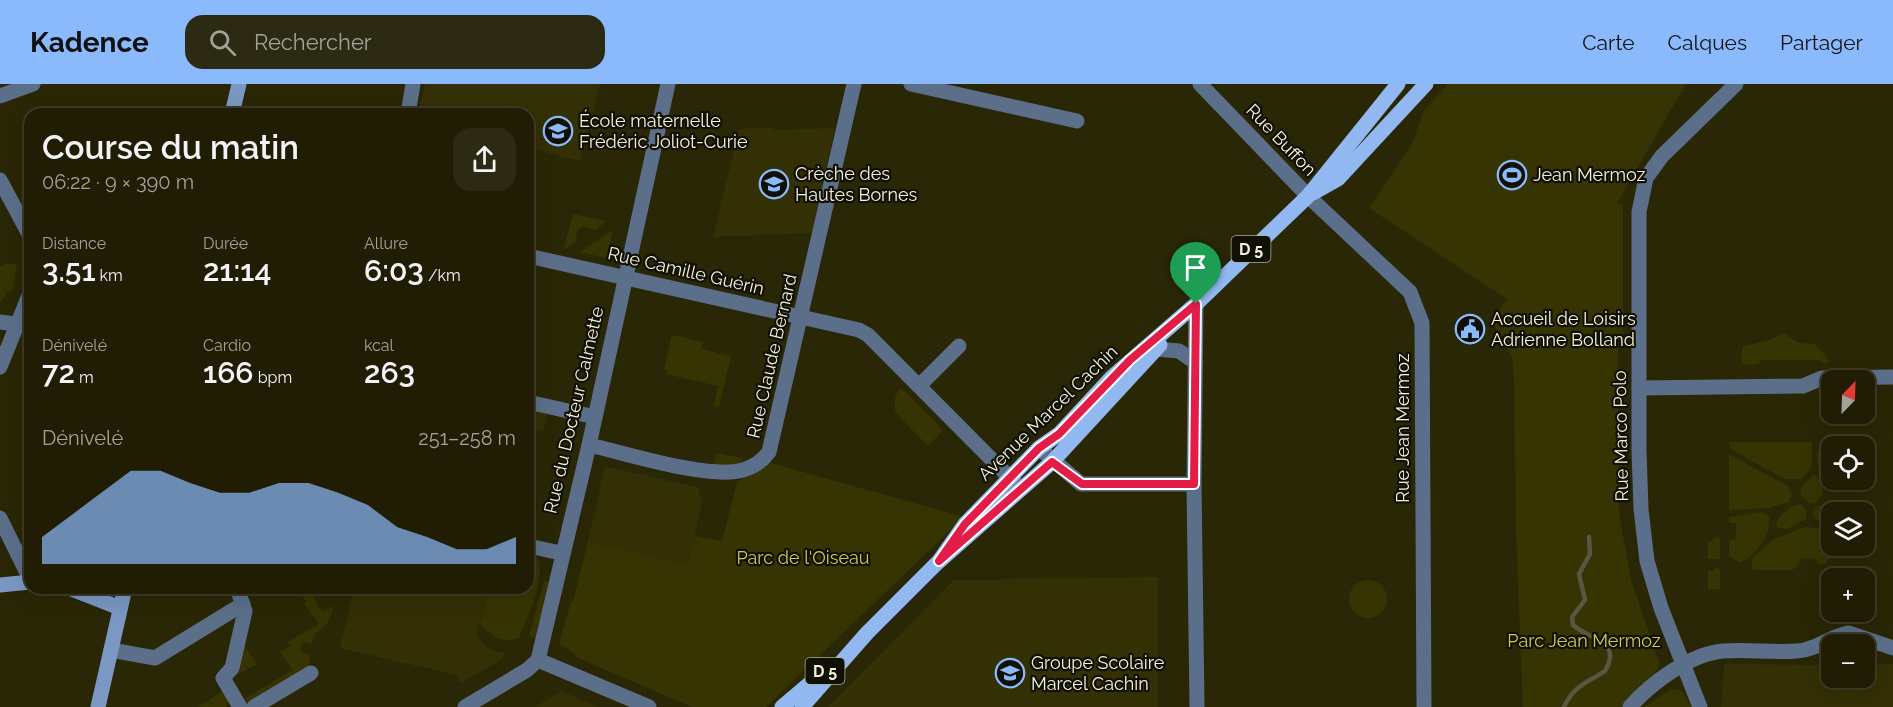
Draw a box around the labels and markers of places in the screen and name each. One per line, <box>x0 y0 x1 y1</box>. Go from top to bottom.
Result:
place label: École maternelle Frédéric Joliot-Curie <box>579 109 748 152</box>
school or university icon: École maternelle Frédéric Joliot-Curie <box>542 115 574 147</box>
sports icon: Jean Mermoz <box>1496 159 1528 191</box>
place label: Crèche des Hautes Bornes <box>795 163 917 205</box>
place label: Jean Mermoz <box>1533 164 1646 185</box>
school or university icon: Crèche des Hautes Bornes <box>758 168 790 200</box>
pin <box>1170 242 1221 304</box>
place label: Accueil de Loisirs Adrienne Bolland <box>1491 308 1636 350</box>
public building icon: Accueil de Loisirs Adrienne Bolland <box>1454 313 1486 345</box>
place label: Groupe Scolaire Marcel Cachin <box>1031 652 1165 694</box>
school or university icon: Groupe Scolaire Marcel Cachin <box>994 657 1026 689</box>

